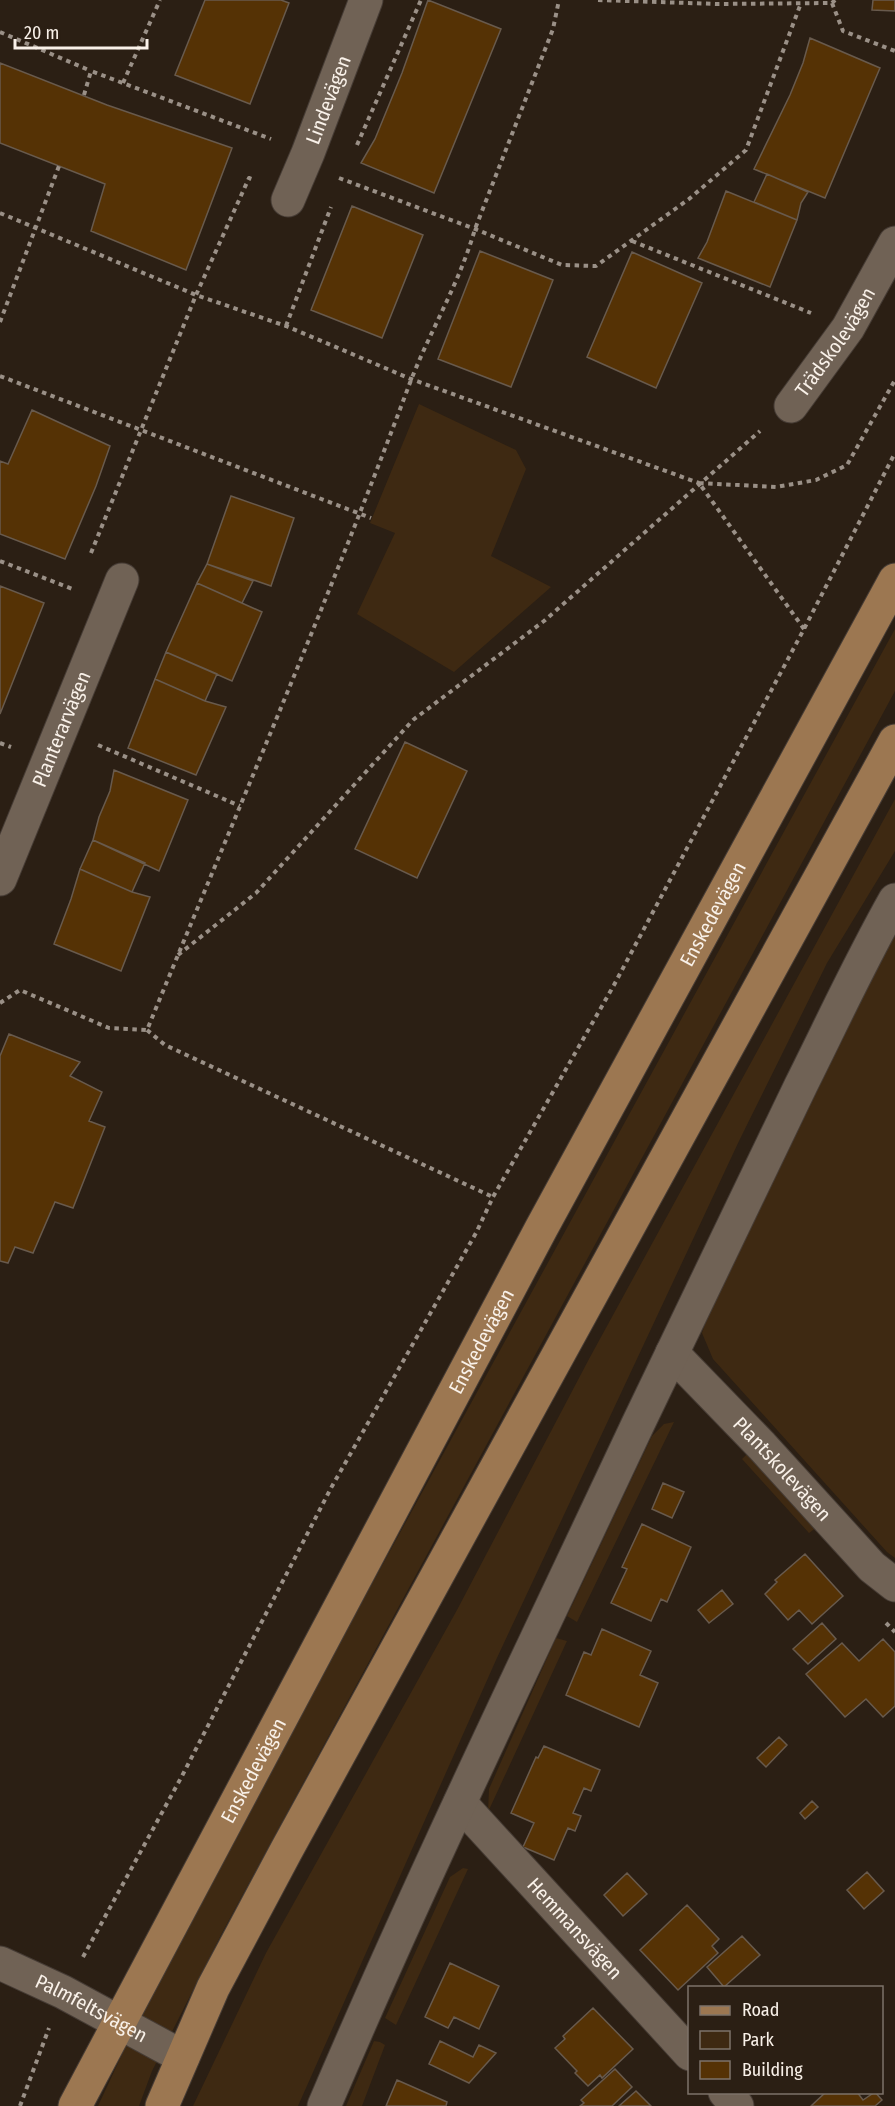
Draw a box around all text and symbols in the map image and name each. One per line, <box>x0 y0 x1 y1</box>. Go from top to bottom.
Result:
scale bar <box>15 12 147 50</box>
text: 20 m <box>24 22 59 44</box>
street label: Lindevägen <box>301 52 356 147</box>
street label: Trädskolevägen <box>790 283 880 401</box>
street label: Planterarvägen <box>27 668 96 790</box>
street label: Enskedevägen <box>675 857 751 970</box>
street label: Enskedevägen <box>444 1285 519 1398</box>
street label: Plantskolevägen <box>728 1412 836 1526</box>
street label: Enskedevägen <box>216 1714 291 1827</box>
street label: Hemmansvägen <box>522 1873 627 1984</box>
street label: Palmfeltsvägen <box>32 1969 152 2047</box>
legend <box>688 1986 883 2094</box>
text: Road <box>742 1999 779 2021</box>
text: Park <box>742 2029 775 2051</box>
text: Building <box>742 2059 803 2081</box>

